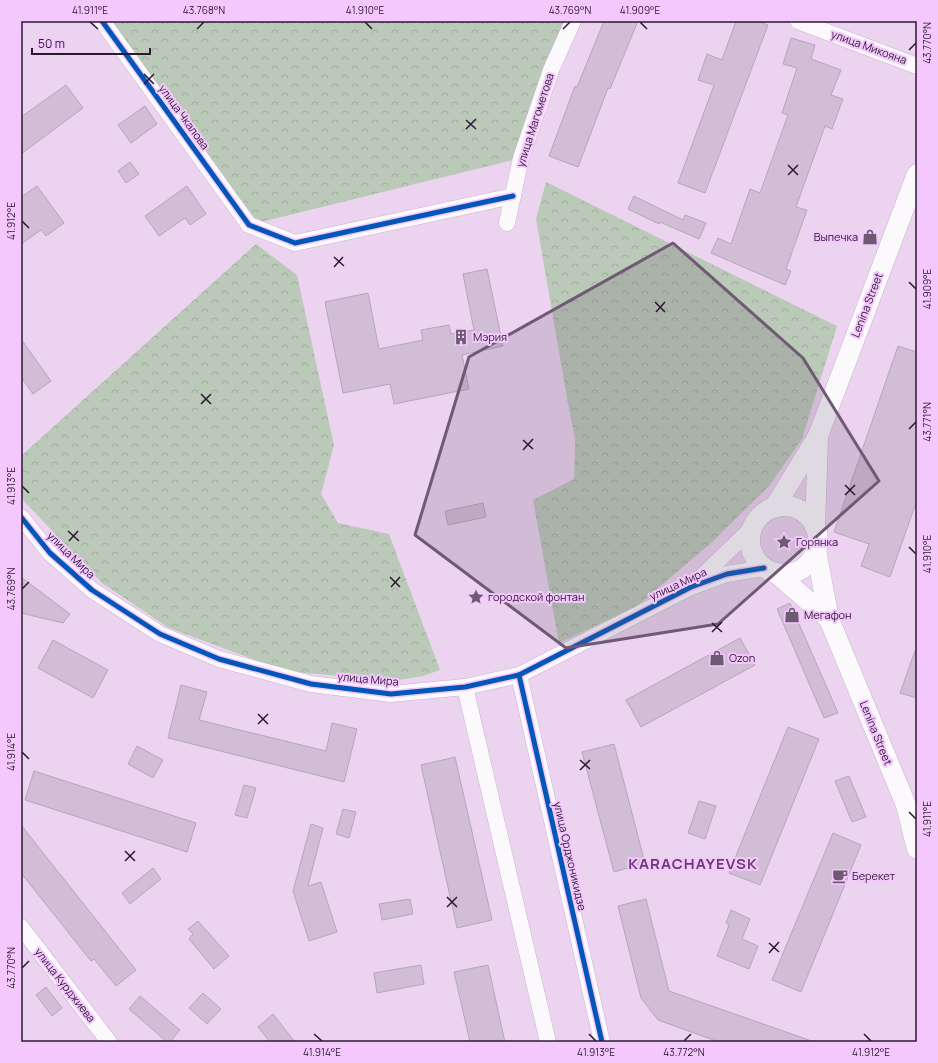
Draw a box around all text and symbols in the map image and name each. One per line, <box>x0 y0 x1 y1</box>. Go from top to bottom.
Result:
text: 41.911°E <box>72 3 108 17</box>
text: 43.768°N <box>183 3 225 17</box>
text: 41.910°E <box>346 3 384 17</box>
text: 43.769°N <box>549 3 591 17</box>
text: 41.909°E <box>620 3 661 17</box>
text: 43.770°N <box>920 22 934 64</box>
street label: улица Микояна <box>829 26 909 67</box>
scale bar <box>32 30 150 56</box>
text: 50 m <box>38 35 65 52</box>
street label: улица Магометова <box>512 71 557 169</box>
street label: улица Чкалова <box>156 81 213 152</box>
text: 41.912°E <box>4 202 18 240</box>
shop icon: Выпечка <box>861 228 879 246</box>
place label: Выпечка <box>814 229 858 244</box>
text: 41.909°E <box>920 268 934 309</box>
street label: Lenina Street <box>847 270 886 339</box>
building icon: Мэрия <box>452 328 470 346</box>
place label: Мэрия <box>473 329 507 344</box>
text: 43.771°N <box>920 402 934 442</box>
text: 41.913°E <box>4 467 18 505</box>
street label: улица Мира <box>44 528 99 581</box>
place icon: Горянка <box>775 533 793 551</box>
place label: Горянка <box>796 534 838 549</box>
text: 41.910°E <box>920 535 934 573</box>
street label: улица Мира <box>647 564 709 603</box>
text: 43.769°N <box>4 568 18 610</box>
place icon: городской фонтан <box>467 588 485 606</box>
place label: городской фонтан <box>488 589 584 604</box>
shop icon: Мегафон <box>783 606 801 624</box>
place label: Мегафон <box>804 607 852 622</box>
shop icon: Ozon <box>708 649 726 667</box>
place label: Ozon <box>729 650 755 665</box>
street label: улица Мира <box>337 668 399 689</box>
street label: Lenina Street <box>857 698 896 767</box>
text: 41.914°E <box>4 733 18 771</box>
street label: улица Орджоникидзе <box>551 800 590 912</box>
text: 41.911°E <box>920 801 934 837</box>
district label: KARACHAYEVSK <box>628 853 758 874</box>
cafe icon: Берекет <box>831 867 849 885</box>
place label: Берекет <box>852 868 896 883</box>
street label: улица Курджиева <box>32 944 99 1025</box>
text: 43.770°N <box>4 947 18 989</box>
text: 41.914°E <box>303 1045 341 1059</box>
text: 41.913°E <box>577 1045 615 1059</box>
text: 43.772°N <box>663 1045 705 1059</box>
text: 41.912°E <box>852 1045 890 1059</box>

